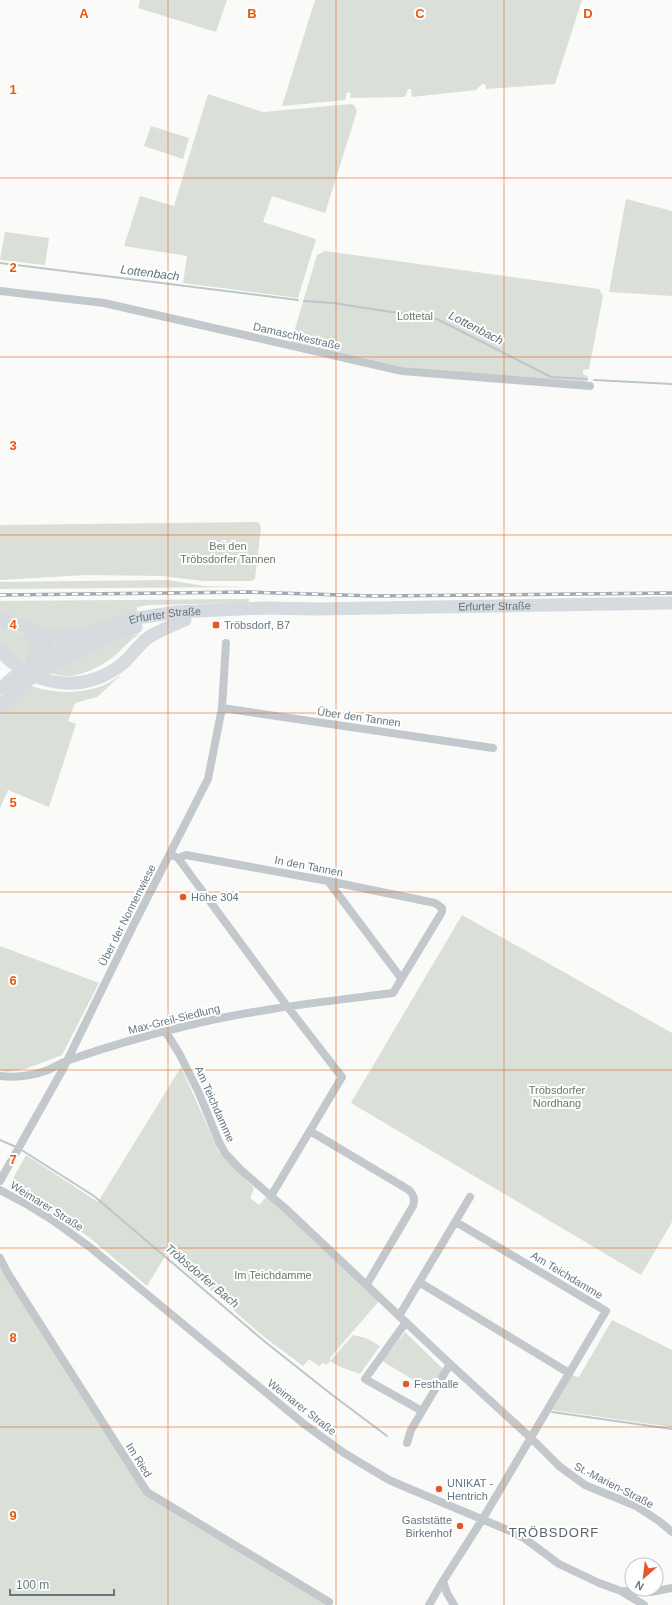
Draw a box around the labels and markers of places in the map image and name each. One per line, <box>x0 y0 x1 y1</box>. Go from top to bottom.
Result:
place label: Tröbsdorf, B7 <box>224 619 290 631</box>
marker: Tröbsdorf, B7 <box>211 620 221 630</box>
place label: Höhe 304 <box>191 891 239 903</box>
marker: Höhe 304 <box>178 892 188 902</box>
place label: Festhalle <box>414 1378 459 1390</box>
marker: Festhalle <box>401 1379 411 1389</box>
place label: UNIKAT - Hentrich <box>447 1477 493 1502</box>
marker: UNIKAT - Hentrich <box>434 1484 444 1494</box>
place label: Gaststätte Birkenhof <box>402 1514 453 1539</box>
marker: Gaststätte Birkenhof <box>455 1521 465 1531</box>

